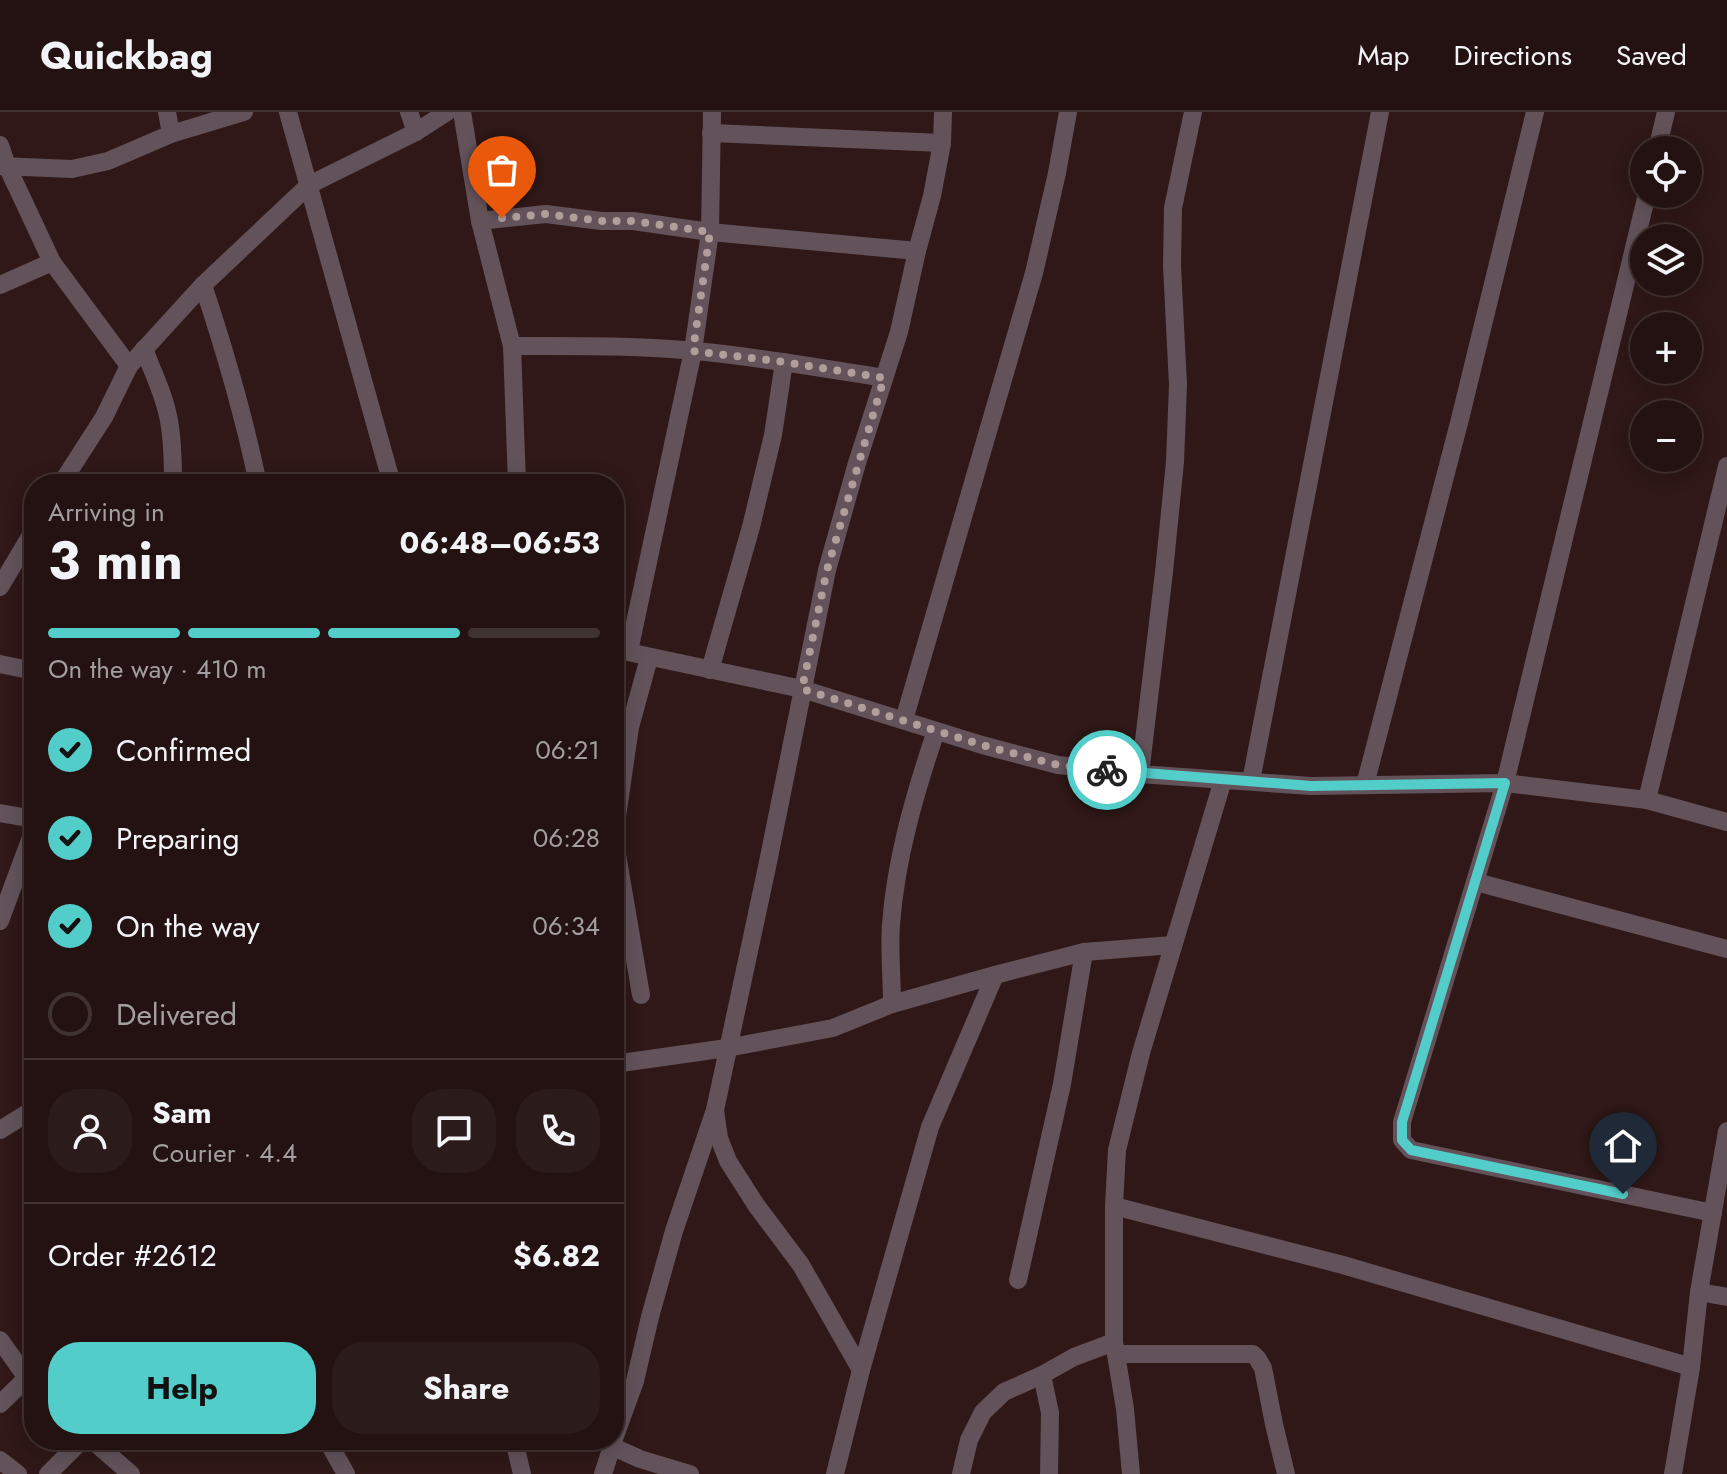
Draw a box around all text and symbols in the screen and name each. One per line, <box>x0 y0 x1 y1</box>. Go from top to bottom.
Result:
text: Quickbag <box>40 28 213 83</box>
text: Map <box>1357 35 1409 76</box>
text: Directions <box>1453 35 1572 76</box>
text: Saved <box>1616 35 1687 76</box>
pin <box>468 136 536 218</box>
map controls <box>1630 136 1702 472</box>
button: locate <box>1630 136 1702 208</box>
icon: bag <box>480 148 524 192</box>
button: layers <box>1630 224 1702 296</box>
button: + <box>1630 312 1702 384</box>
button: − <box>1630 400 1702 472</box>
text: Arriving in <box>48 493 165 531</box>
text: 06:48–06:53 <box>400 521 600 564</box>
text: 3 min <box>48 523 183 599</box>
text: On the way · 410 m <box>48 650 267 688</box>
icon: check <box>48 728 92 772</box>
text: Confirmed <box>116 729 251 772</box>
courier <box>1067 730 1147 810</box>
text: 06:21 <box>535 731 600 769</box>
icon: bike <box>1085 748 1129 792</box>
icon: check <box>48 816 92 860</box>
text: Preparing <box>116 817 240 860</box>
text: 06:28 <box>533 819 600 857</box>
icon: check <box>48 904 92 948</box>
text: On the way <box>116 905 260 948</box>
text: 06:34 <box>532 907 600 945</box>
text: Delivered <box>116 993 237 1036</box>
button: person <box>48 1089 132 1173</box>
button: chat <box>412 1089 496 1173</box>
button: phone <box>516 1089 600 1173</box>
text: Sam <box>152 1091 212 1134</box>
pin <box>1589 1112 1657 1194</box>
icon: home <box>1601 1124 1645 1168</box>
text: Courier · 4.4 <box>152 1134 297 1172</box>
text: Order #2612 <box>48 1234 217 1277</box>
text: $6.82 <box>513 1234 600 1277</box>
button: Help <box>48 1342 316 1434</box>
button: Share <box>332 1342 600 1434</box>

